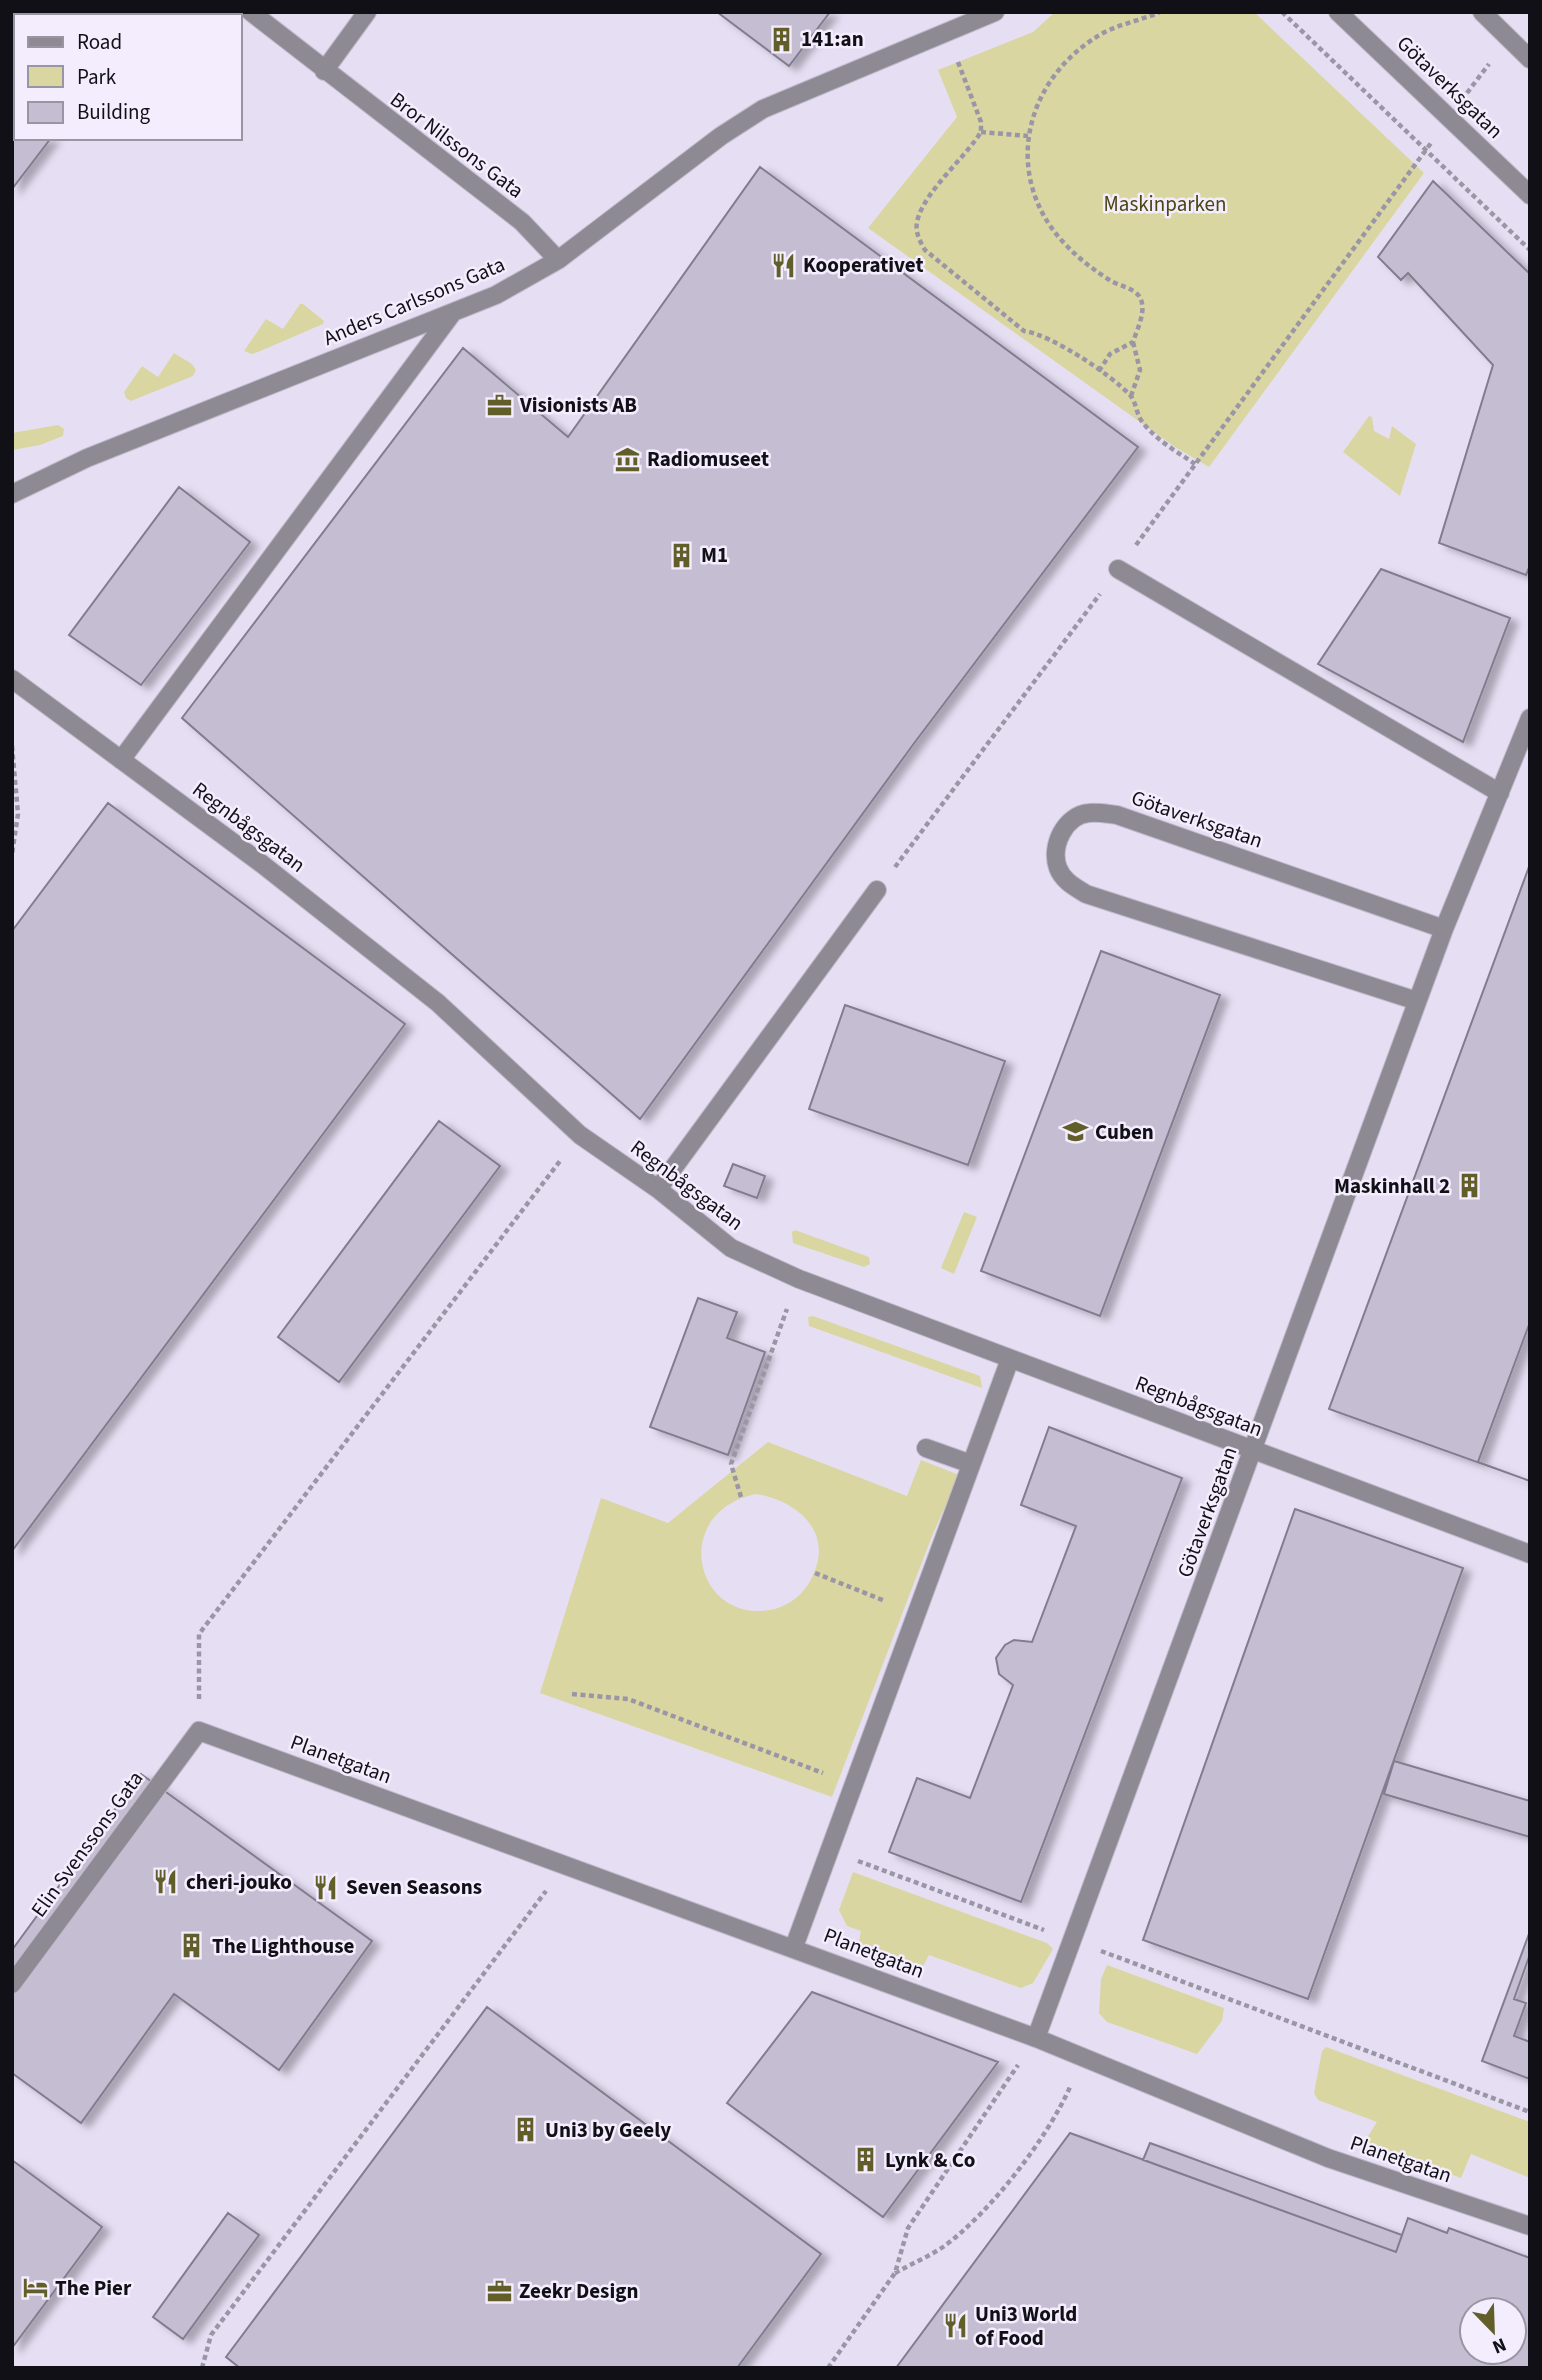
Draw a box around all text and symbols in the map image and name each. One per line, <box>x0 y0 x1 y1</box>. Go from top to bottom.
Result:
legend <box>14 14 242 140</box>
place label: 141:an <box>801 24 864 54</box>
building icon: 141:an <box>767 25 795 53</box>
text: Road <box>77 27 122 57</box>
street label: Götaverksgatan <box>1390 29 1510 145</box>
text: Park <box>77 62 117 92</box>
street label: Bror Nilssons Gata <box>384 85 530 205</box>
text: Building <box>77 97 151 127</box>
park label: Maskinparken <box>1104 189 1226 219</box>
street label: Anders Carlssons Gata <box>319 249 509 353</box>
place label: Kooperativet <box>803 250 924 280</box>
restaurant icon: Kooperativet <box>769 251 797 279</box>
place label: Visionists AB <box>519 390 637 420</box>
office icon: Visionists AB <box>486 391 514 419</box>
place label: Radiomuseet <box>647 444 769 474</box>
museum icon: Radiomuseet <box>613 445 641 473</box>
place label: M1 <box>701 540 728 570</box>
building icon: M1 <box>667 541 695 569</box>
street label: Regnbågsgatan <box>186 775 312 879</box>
street label: Götaverksgatan <box>1127 782 1267 856</box>
place label: Cuben <box>1095 1117 1154 1147</box>
school or university icon: Cuben <box>1061 1118 1089 1146</box>
street label: Regnbågsgatan <box>624 1133 750 1237</box>
place label: Maskinhall 2 <box>1334 1171 1450 1201</box>
building icon: Maskinhall 2 <box>1456 1172 1484 1200</box>
street label: Regnbågsgatan <box>1131 1368 1267 1444</box>
street label: Götaverksgatan <box>1169 1442 1245 1582</box>
street label: Planetgatan <box>286 1727 396 1791</box>
street label: Elin Svenssons Gata <box>24 1765 150 1923</box>
place label: cheri-jouko <box>186 1867 292 1897</box>
restaurant icon: cheri-jouko <box>152 1868 180 1896</box>
place label: Seven Seasons <box>346 1872 482 1902</box>
restaurant icon: Seven Seasons <box>312 1873 340 1901</box>
street label: Planetgatan <box>819 1920 929 1986</box>
place label: The Lighthouse <box>212 1931 355 1961</box>
building icon: The Lighthouse <box>178 1932 206 1960</box>
place label: Uni3 by Geely <box>545 2115 671 2145</box>
building icon: Uni3 by Geely <box>511 2116 539 2144</box>
street label: Planetgatan <box>1346 2128 1456 2190</box>
place label: Lynk & Co <box>885 2145 976 2175</box>
building icon: Lynk & Co <box>851 2146 879 2174</box>
place label: The Pier <box>55 2273 132 2303</box>
hotel icon: The Pier <box>21 2274 49 2302</box>
place label: Zeekr Design <box>519 2276 638 2306</box>
office icon: Zeekr Design <box>485 2277 513 2305</box>
north arrow <box>1458 2296 1528 2366</box>
place label: Uni3 World of Food <box>975 2299 1077 2353</box>
restaurant icon: Uni3 World of Food <box>941 2312 969 2340</box>
text: N <box>1488 2330 1510 2360</box>

